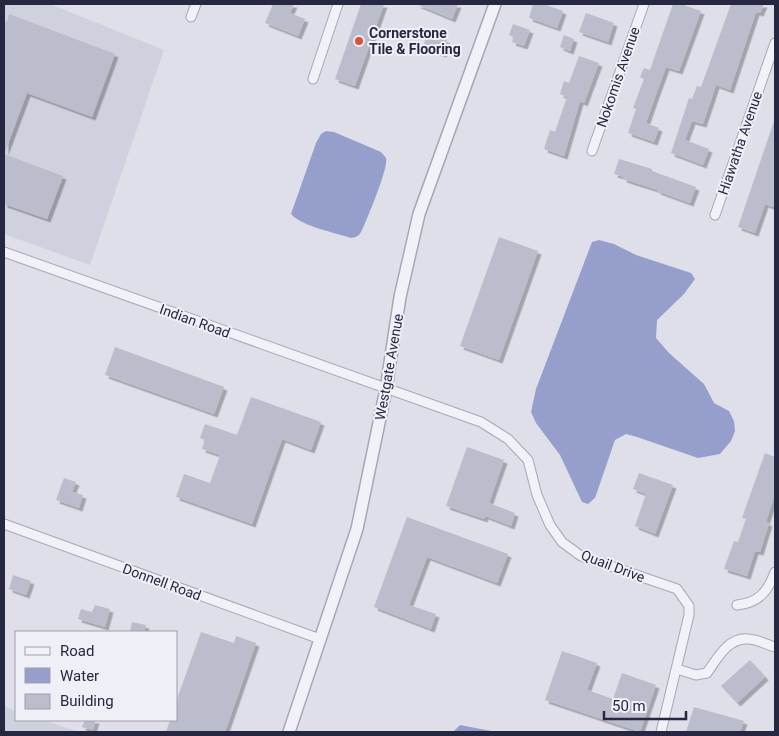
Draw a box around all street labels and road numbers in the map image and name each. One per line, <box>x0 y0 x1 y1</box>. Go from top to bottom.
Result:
street label: Nokomis Avenue <box>593 25 643 129</box>
street label: Hiawatha Avenue <box>715 89 765 197</box>
street label: Indian Road <box>158 301 232 341</box>
street label: Westgate Avenue <box>372 312 406 422</box>
street label: Quail Drive <box>579 547 647 585</box>
street label: Donnell Road <box>121 560 203 604</box>

